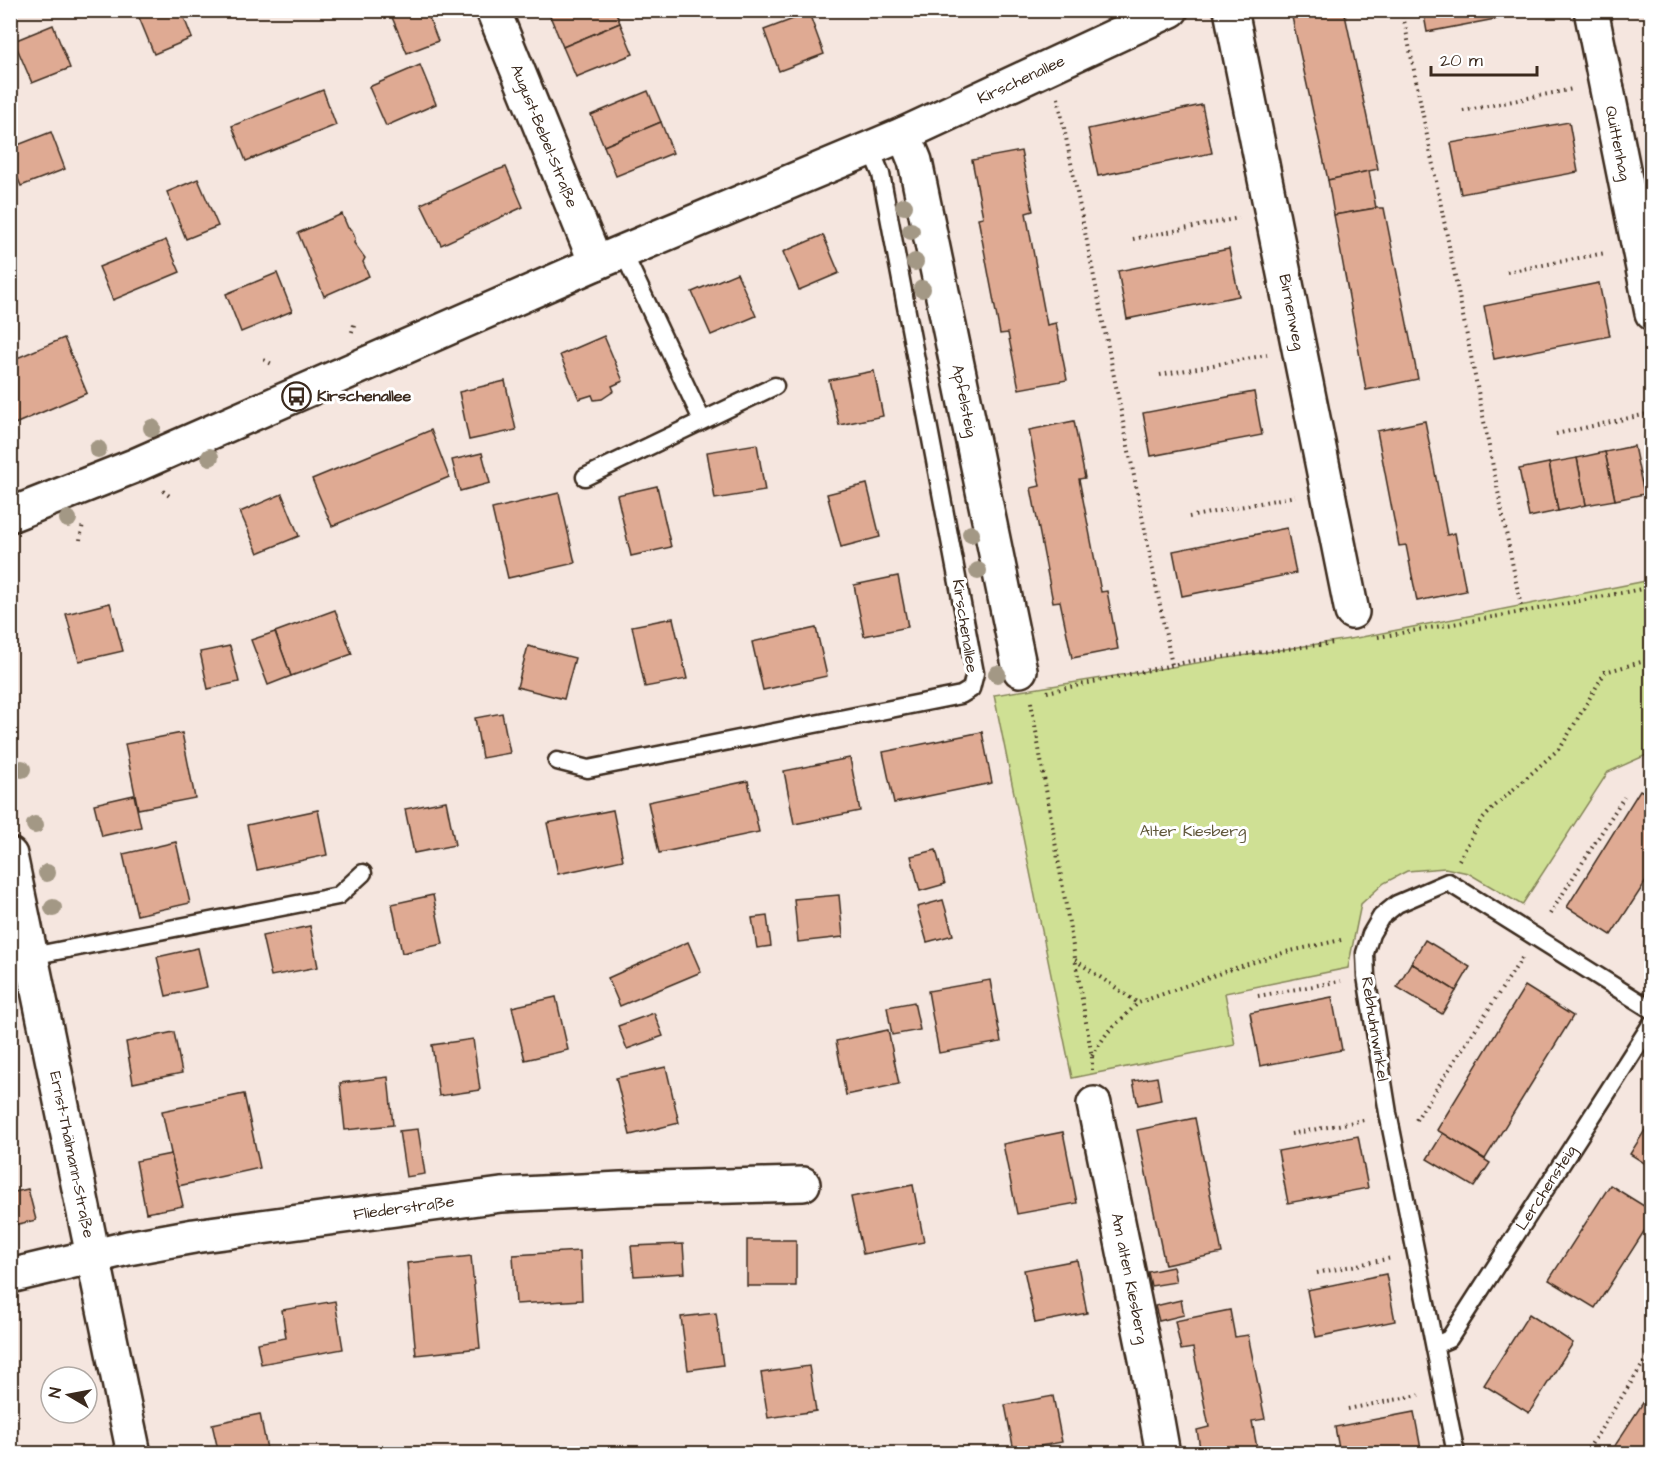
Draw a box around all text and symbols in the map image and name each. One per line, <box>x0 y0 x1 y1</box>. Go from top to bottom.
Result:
scale bar <box>1431 39 1538 77</box>
text: 20 m <box>1440 48 1483 73</box>
street label: Kirschenallee <box>974 50 1069 109</box>
street label: August-Bebel-Straße <box>505 61 583 211</box>
street label: Quittenhag <box>1600 104 1636 183</box>
street label: Birnenweg <box>1273 272 1310 352</box>
street label: Apfelsteig <box>946 363 983 439</box>
bus stop icon: Kirschenallee <box>280 380 312 412</box>
place label: Kirschenallee <box>317 385 412 407</box>
street label: Kirschenallee <box>947 578 983 675</box>
park label: Alter Kiesberg <box>1140 820 1246 843</box>
street label: Rebhuhnwinkel <box>1356 975 1394 1083</box>
street label: Ernst-Thälmann-Straße <box>44 1069 100 1240</box>
street label: Lerchensteig <box>1511 1141 1582 1235</box>
street label: Fliederstraße <box>352 1190 456 1226</box>
street label: Am alten Kiesberg <box>1106 1211 1154 1346</box>
north arrow <box>39 1365 99 1425</box>
text: N <box>44 1386 67 1399</box>

